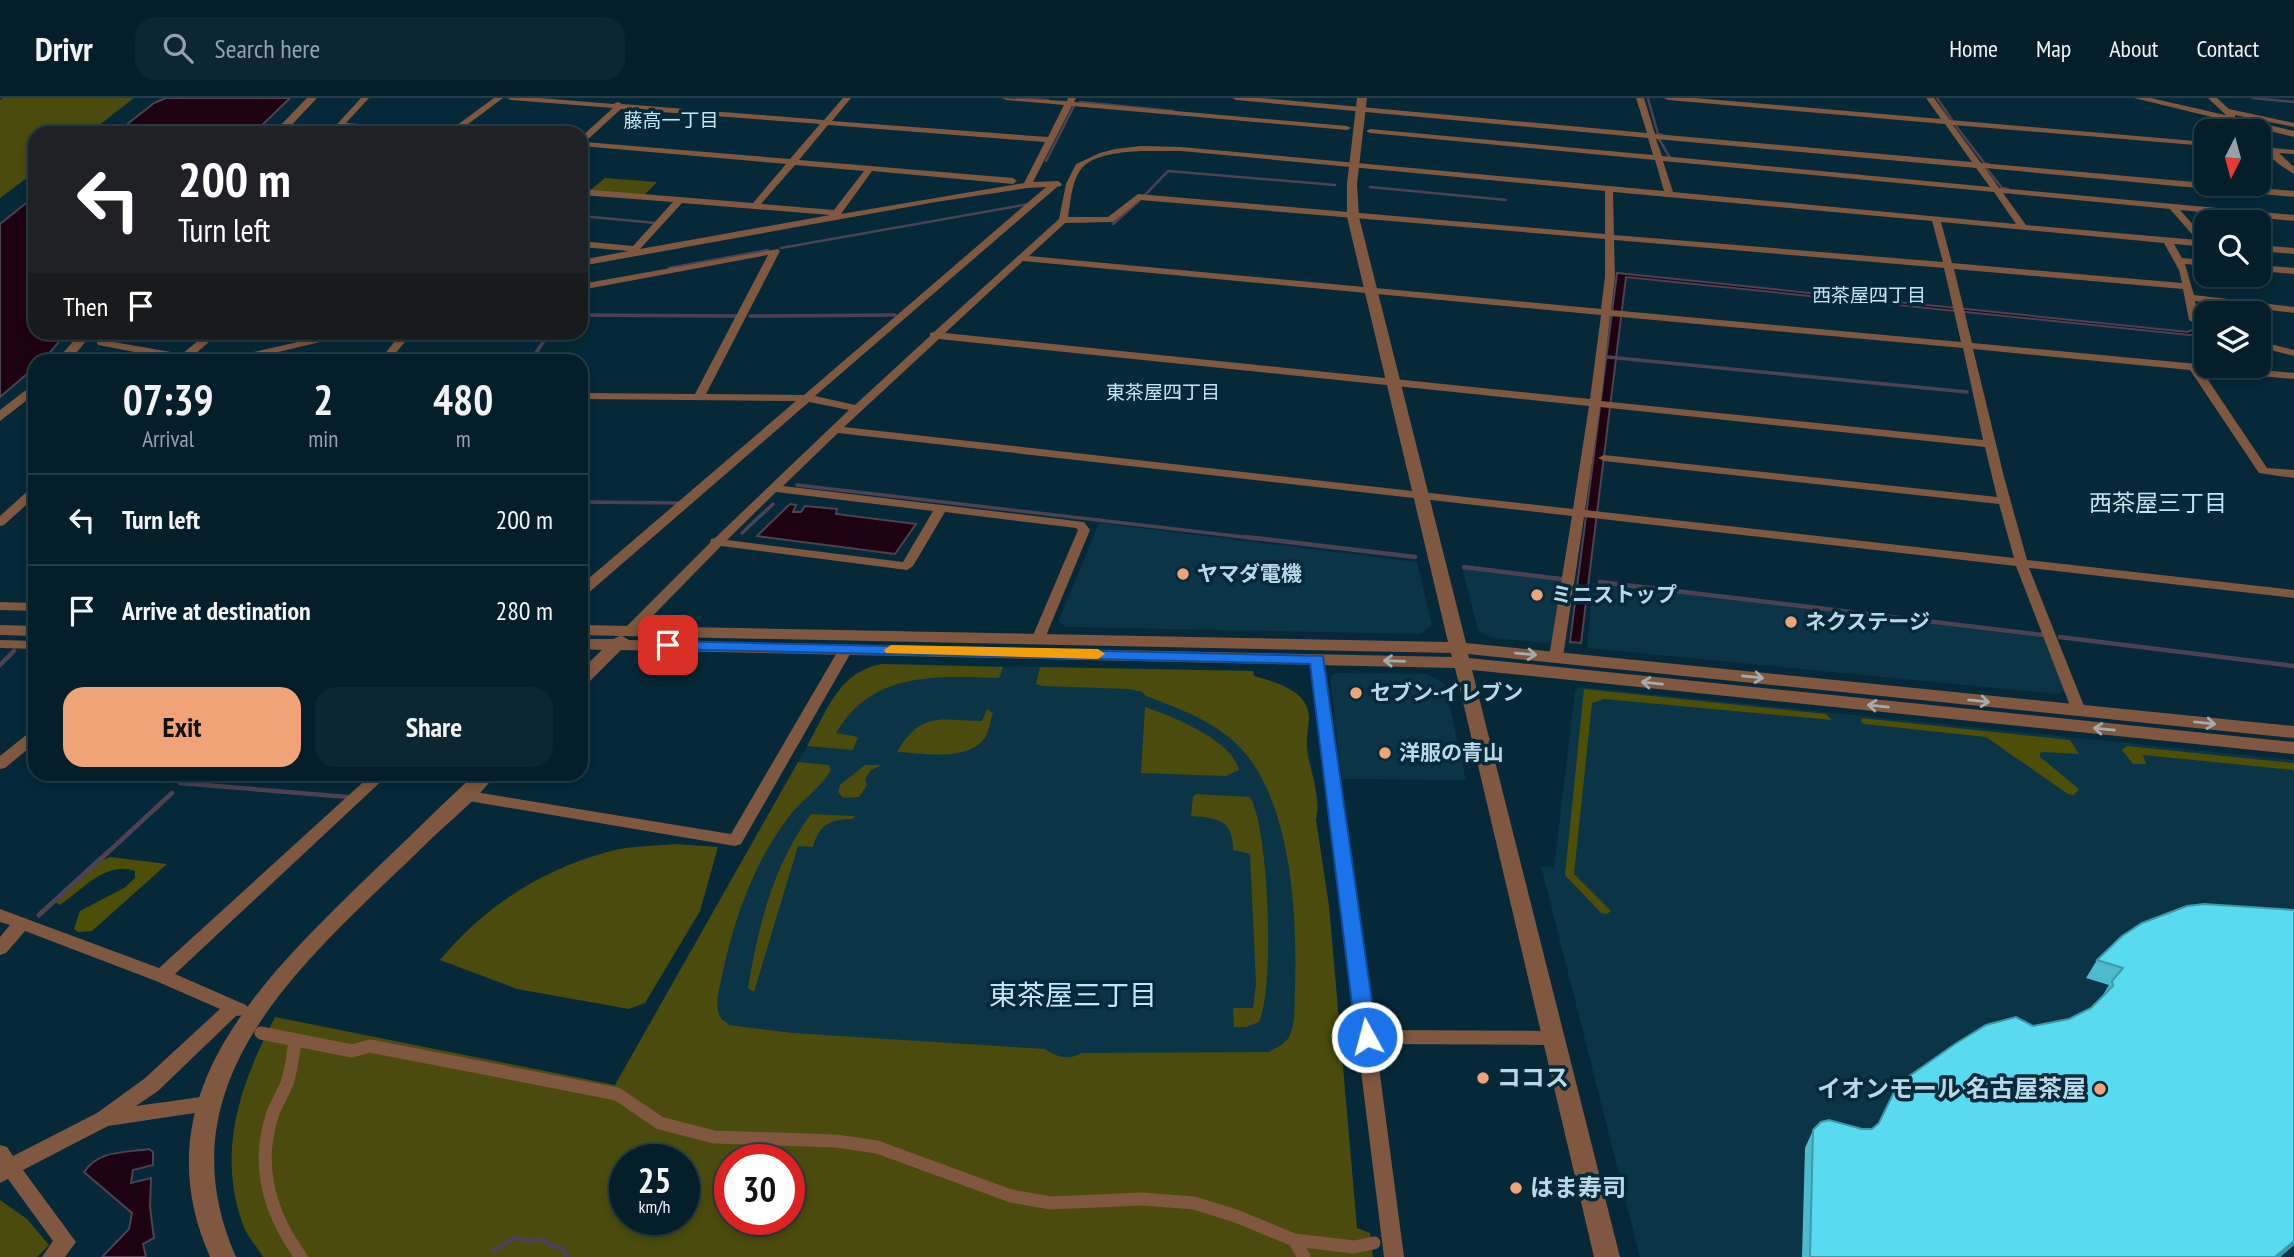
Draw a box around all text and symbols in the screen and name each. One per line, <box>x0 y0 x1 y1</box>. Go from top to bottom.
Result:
search box <box>135 17 625 80</box>
text: Drivr <box>35 27 93 70</box>
icon: search <box>159 29 197 67</box>
text: Search here <box>215 32 320 65</box>
text: Home <box>1949 33 1998 64</box>
text: Map <box>2036 33 2071 64</box>
text: About <box>2109 33 2158 64</box>
text: Contact <box>2196 33 2259 64</box>
district label: 藤高一丁目 <box>623 108 719 132</box>
north arrow <box>2194 119 2272 196</box>
map controls <box>2194 119 2271 378</box>
text: 200 m <box>178 147 291 211</box>
icon: left <box>63 154 154 245</box>
text: Turn left <box>178 209 270 251</box>
button: search <box>2194 210 2271 287</box>
district label: 西茶屋四丁目 <box>1812 283 1926 307</box>
icon: arrive <box>122 287 160 325</box>
text: Then <box>63 290 108 323</box>
button: layers <box>2194 301 2271 378</box>
text: 07:39 <box>123 372 214 427</box>
text: 2 <box>313 372 333 427</box>
text: 480 <box>433 372 493 427</box>
district label: 東茶屋四丁目 <box>1106 380 1220 404</box>
text: Arrival <box>142 424 194 453</box>
text: min <box>308 424 338 453</box>
text: m <box>456 424 471 453</box>
district label: 西茶屋三丁目 <box>2089 488 2227 517</box>
icon: left <box>63 501 101 539</box>
text: Turn left <box>122 503 200 536</box>
text: 200 m <box>495 503 553 536</box>
place label: ヤマダ電機 <box>1197 560 1302 587</box>
marker: ヤマダ電機 <box>1175 566 1191 582</box>
place label: ミニストップ <box>1551 581 1677 608</box>
marker: ミニストップ <box>1529 587 1545 603</box>
icon: arrive <box>63 592 101 630</box>
text: Arrive at destination <box>122 594 311 627</box>
text: 280 m <box>495 594 553 627</box>
place label: ネクステージ <box>1805 608 1930 635</box>
marker: ネクステージ <box>1783 614 1799 630</box>
pin <box>638 615 698 675</box>
icon: arrive <box>649 626 687 664</box>
one-way arrow <box>1515 648 1537 661</box>
one-way arrow <box>1383 655 1406 668</box>
one-way arrow <box>1741 671 1763 684</box>
one-way arrow <box>1641 676 1663 689</box>
place label: セブン-イレブン <box>1370 679 1523 706</box>
marker: セブン-イレブン <box>1348 685 1364 701</box>
button: Exit <box>63 687 301 767</box>
button: Share <box>315 687 553 767</box>
one-way arrow <box>1967 694 1990 707</box>
one-way arrow <box>1867 699 1890 712</box>
one-way arrow <box>2194 717 2216 730</box>
one-way arrow <box>2093 722 2116 735</box>
place label: 洋服の青山 <box>1399 739 1504 766</box>
marker: 洋服の青山 <box>1377 745 1393 761</box>
district label: 東茶屋三丁目 <box>989 976 1157 1013</box>
position arrow <box>1330 1000 1404 1074</box>
place label: ココス <box>1497 1062 1569 1093</box>
marker: ココス <box>1475 1070 1491 1086</box>
place label: イオンモール 名古屋茶屋 <box>1817 1073 2086 1104</box>
marker: イオンモール 名古屋茶屋 <box>2092 1081 2108 1097</box>
speed limit sign: 30 <box>714 1144 805 1235</box>
text: 25 <box>638 1157 671 1203</box>
place label: はま寿司 <box>1530 1172 1626 1203</box>
marker: はま寿司 <box>1508 1180 1524 1196</box>
text: km/h <box>639 1195 670 1218</box>

